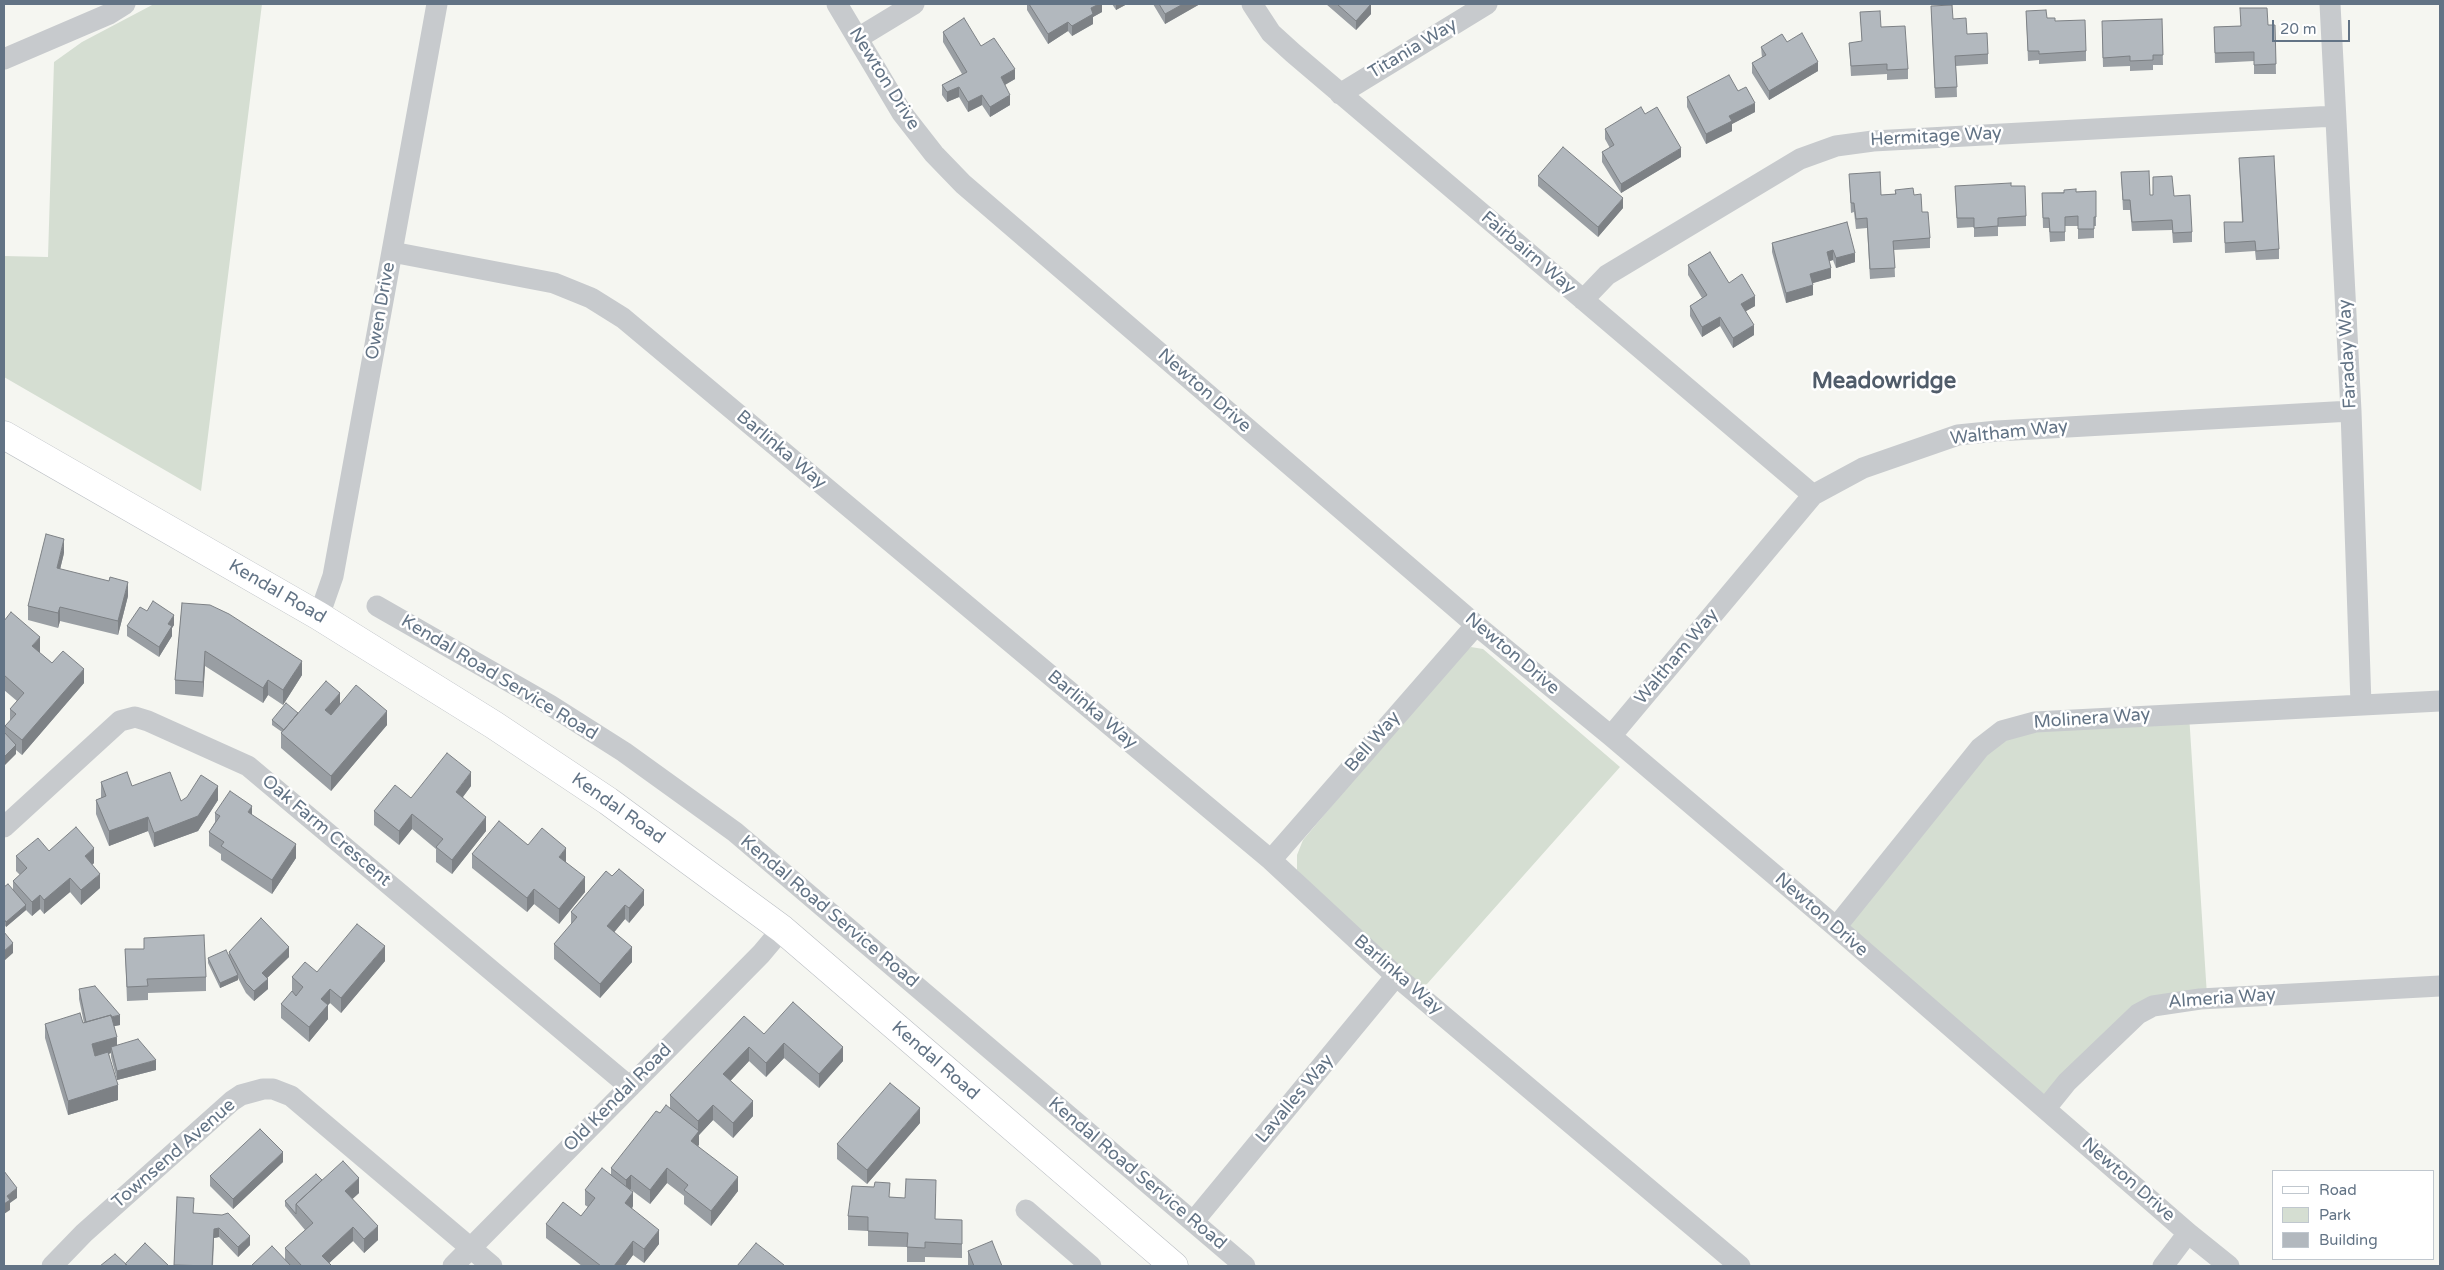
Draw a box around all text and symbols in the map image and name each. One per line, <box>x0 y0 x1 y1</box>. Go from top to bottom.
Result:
scale bar <box>2274 10 2352 42</box>
street label: Titania Way <box>1365 14 1461 84</box>
text: 20 m <box>2280 20 2317 38</box>
street label: Newton Drive <box>844 24 924 134</box>
street label: Hermitage Way <box>1870 123 2002 151</box>
street label: Fairbairn Way <box>1476 207 1580 299</box>
street label: Owen Drive <box>362 260 400 362</box>
street label: Faraday Way <box>2334 299 2362 409</box>
street label: Newton Drive <box>1153 345 1255 437</box>
district label: Meadowridge <box>1812 369 1956 395</box>
street label: Barlinka Way <box>732 406 830 494</box>
street label: Waltham Way <box>1949 416 2069 450</box>
street label: Kendal Road <box>224 555 330 629</box>
street label: Waltham Way <box>1631 605 1723 709</box>
street label: Newton Drive <box>1460 608 1564 700</box>
street label: Kendal Road Service Road <box>397 611 601 745</box>
street label: Barlinka Way <box>1043 666 1141 754</box>
street label: Molinera Way <box>2033 704 2151 734</box>
street label: Bell Way <box>1341 707 1405 777</box>
street label: Kendal Road <box>567 769 669 849</box>
street label: Oak Farm Crescent <box>257 771 395 891</box>
street label: Kendal Road Service Road <box>736 831 922 993</box>
street label: Newton Drive <box>1770 869 1872 961</box>
street label: Barlinka Way <box>1349 930 1447 1020</box>
street label: Almeria Way <box>2167 984 2277 1014</box>
street label: Kendal Road <box>887 1017 983 1105</box>
street label: Old Kendal Road <box>559 1039 677 1157</box>
street label: Lavalles Way <box>1252 1050 1338 1148</box>
street label: Kendal Road Service Road <box>1044 1093 1230 1255</box>
street label: Townsend Avenue <box>108 1095 240 1213</box>
street label: Newton Drive <box>2077 1134 2179 1226</box>
legend <box>2272 1170 2434 1260</box>
text: Road <box>2319 1181 2357 1199</box>
text: Park <box>2319 1206 2351 1224</box>
text: Building <box>2319 1231 2378 1249</box>

